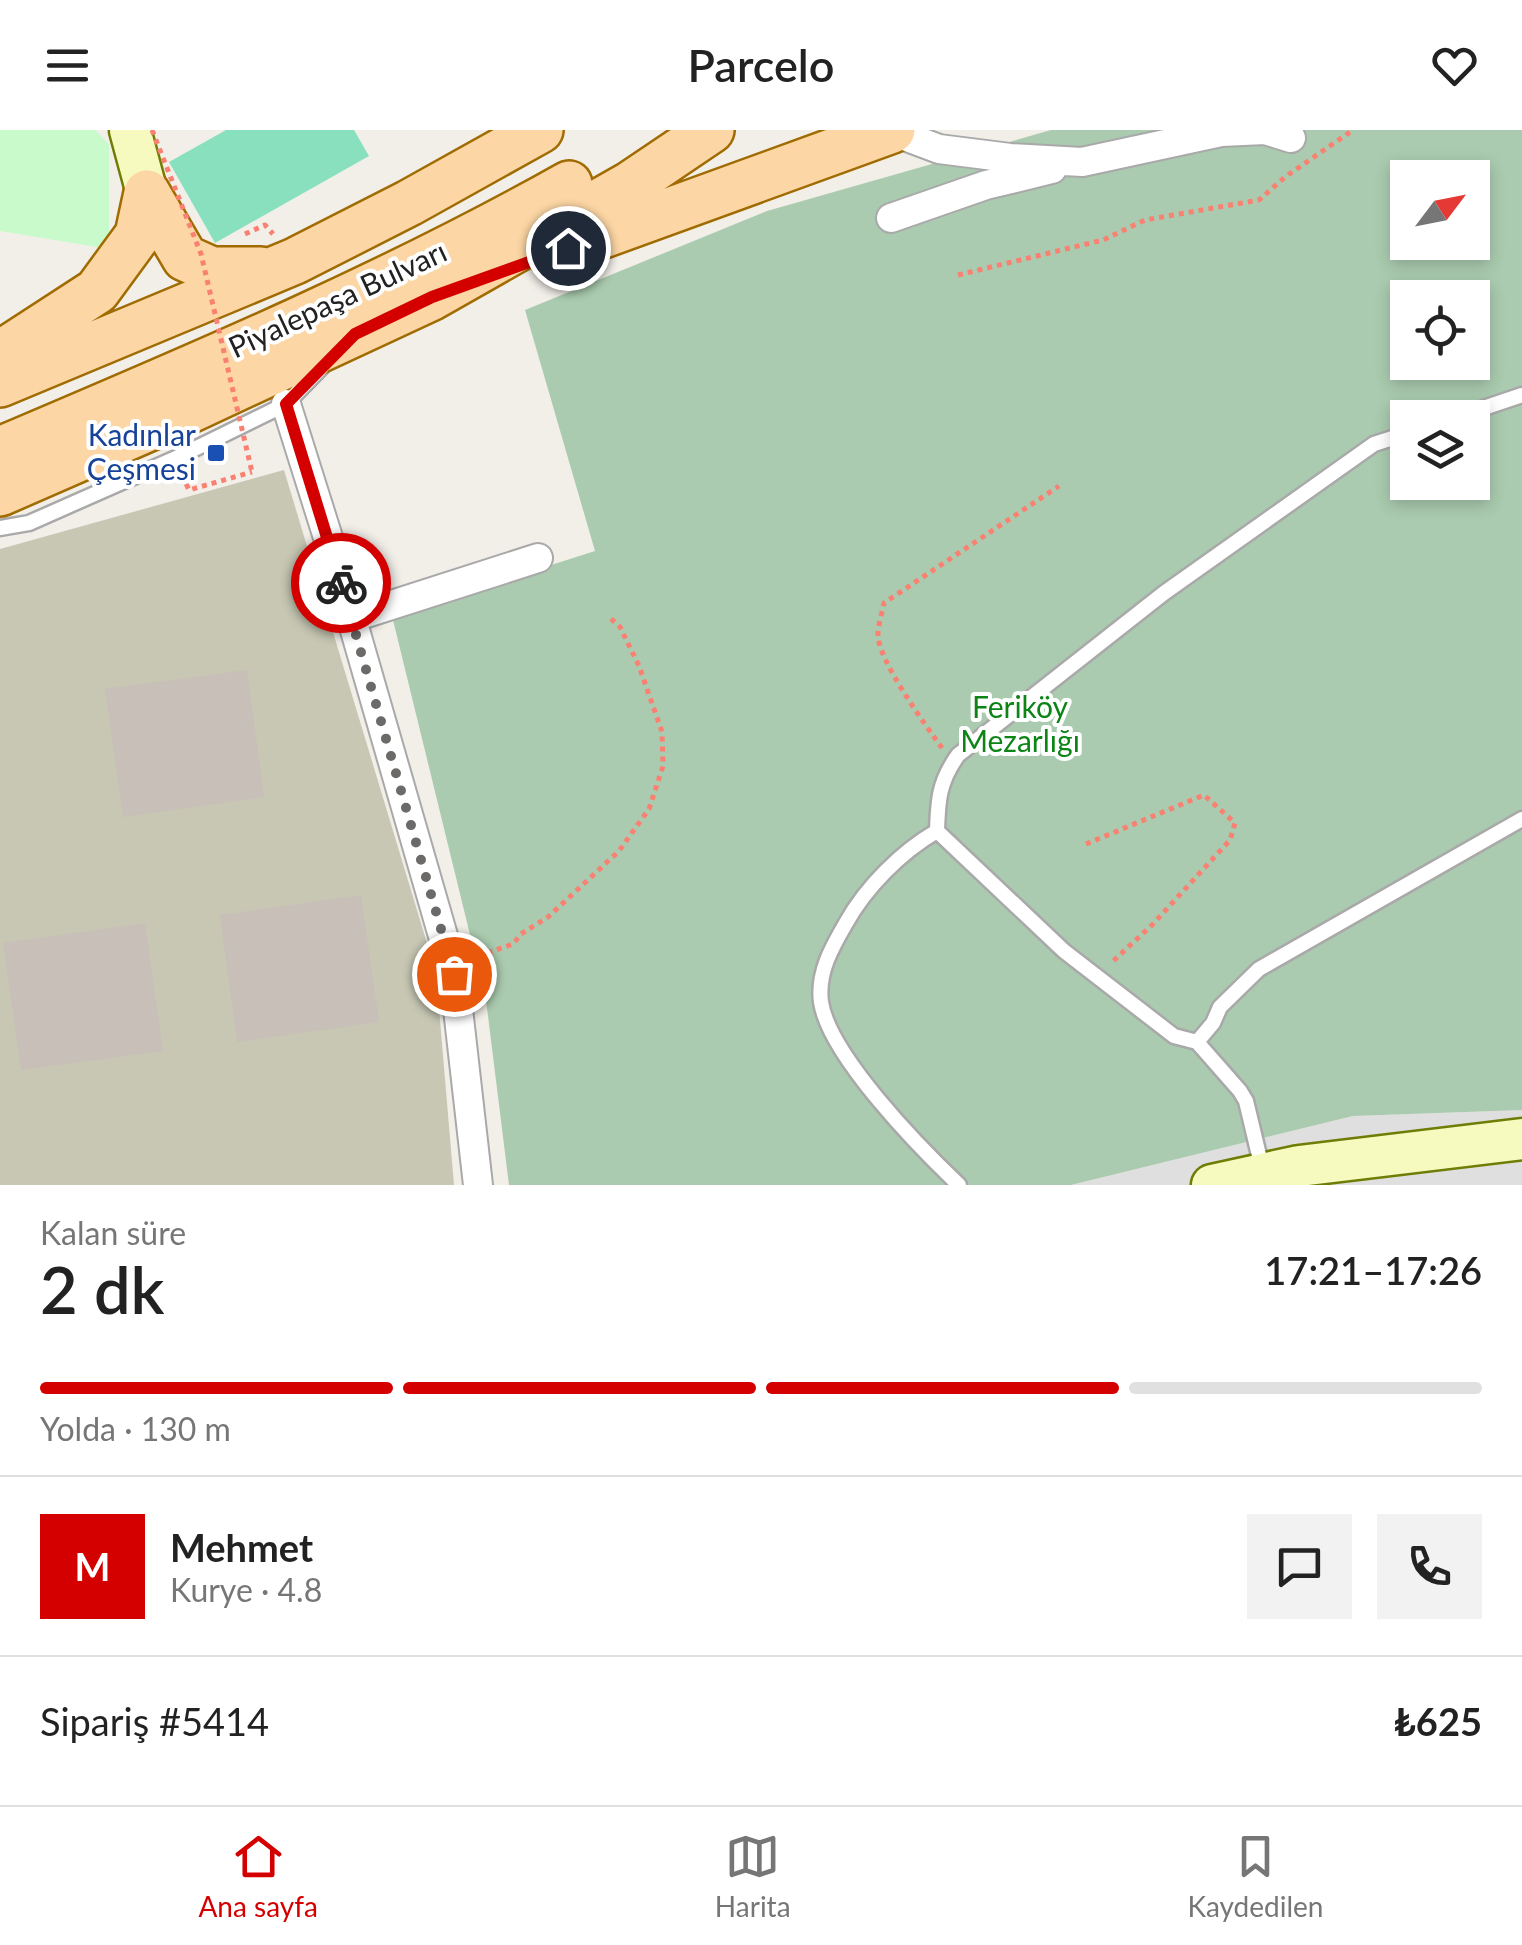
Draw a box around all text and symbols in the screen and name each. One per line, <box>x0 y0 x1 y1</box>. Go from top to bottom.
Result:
icon: menu <box>40 38 95 93</box>
text: Parcelo <box>688 38 834 92</box>
icon: heart <box>1427 38 1482 93</box>
north arrow <box>1390 160 1490 260</box>
map controls <box>1390 160 1490 500</box>
pin <box>526 206 611 291</box>
icon: home <box>541 221 596 276</box>
street label: Piyalepaşa Bulvarı <box>222 232 452 364</box>
button: locate <box>1390 280 1490 380</box>
button: layers <box>1390 400 1490 500</box>
place label: Kadınlar Çeşmesi <box>87 416 196 486</box>
marker: Kadınlar Çeşmesi <box>205 442 227 464</box>
courier <box>291 533 391 633</box>
icon: bike <box>314 556 369 611</box>
park label: Feriköy Mezarlığı <box>960 688 1080 758</box>
pin <box>412 932 497 1017</box>
icon: bag <box>427 947 482 1002</box>
text: Kalan süre <box>40 1213 186 1252</box>
text: 17:21–17:26 <box>1264 1247 1482 1293</box>
text: 2 dk <box>40 1250 164 1328</box>
text: Yolda · 130 m <box>40 1409 231 1448</box>
button: chat <box>1247 1514 1352 1619</box>
button: phone <box>1377 1514 1482 1619</box>
text: Mehmet <box>170 1524 313 1570</box>
text: M <box>75 1543 110 1589</box>
text: Kurye · 4.8 <box>170 1570 322 1609</box>
text: Sipariş #5414 <box>40 1698 269 1744</box>
text: ₺625 <box>1394 1698 1482 1744</box>
tab: Ana sayfa <box>198 1829 318 1923</box>
tab: Harita <box>715 1829 791 1923</box>
tab: Kaydedilen <box>1188 1829 1324 1923</box>

